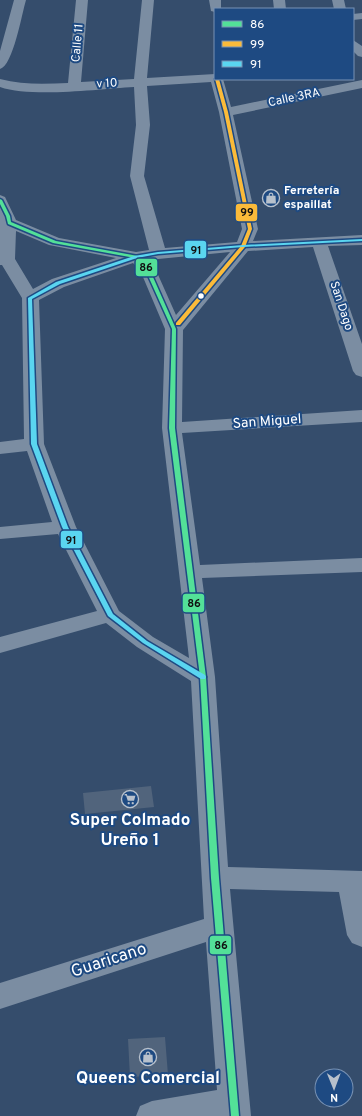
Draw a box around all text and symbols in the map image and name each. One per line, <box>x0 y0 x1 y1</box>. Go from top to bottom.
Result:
legend <box>214 8 354 80</box>
text: 86 <box>250 17 265 33</box>
street label: Calle 11 <box>68 23 88 63</box>
text: 99 <box>250 37 264 53</box>
text: 91 <box>250 57 262 73</box>
street label: v 10 <box>96 75 118 93</box>
street label: Calle 3RA <box>267 85 321 111</box>
place label: Ferretería espaillat <box>284 183 339 213</box>
shop icon: Ferretería espaillat <box>261 188 281 208</box>
line badge: 99 <box>235 203 258 222</box>
text: 99 <box>240 206 254 220</box>
line badge: 91 <box>184 240 207 259</box>
text: 91 <box>190 244 202 258</box>
line badge: 86 <box>135 258 158 277</box>
text: 86 <box>139 261 153 275</box>
street label: San Dago <box>325 279 357 333</box>
unlabelled marker <box>196 291 206 301</box>
street label: San Miguel <box>232 411 302 433</box>
line badge: 91 <box>60 530 83 549</box>
text: 91 <box>65 534 77 548</box>
line badge: 86 <box>182 593 205 613</box>
text: 86 <box>187 597 201 611</box>
supermarket icon: Super Colmado Ureño 1 <box>120 789 140 809</box>
place label: Super Colmado Ureño 1 <box>70 810 190 852</box>
line badge: 86 <box>209 935 232 955</box>
street label: Guaricano <box>68 938 150 984</box>
text: 86 <box>214 939 228 953</box>
shop icon: Queens Comercial <box>138 1047 158 1067</box>
place label: Queens Comercial <box>76 1068 220 1090</box>
north arrow <box>314 1068 354 1108</box>
text: N <box>330 1090 338 1104</box>

